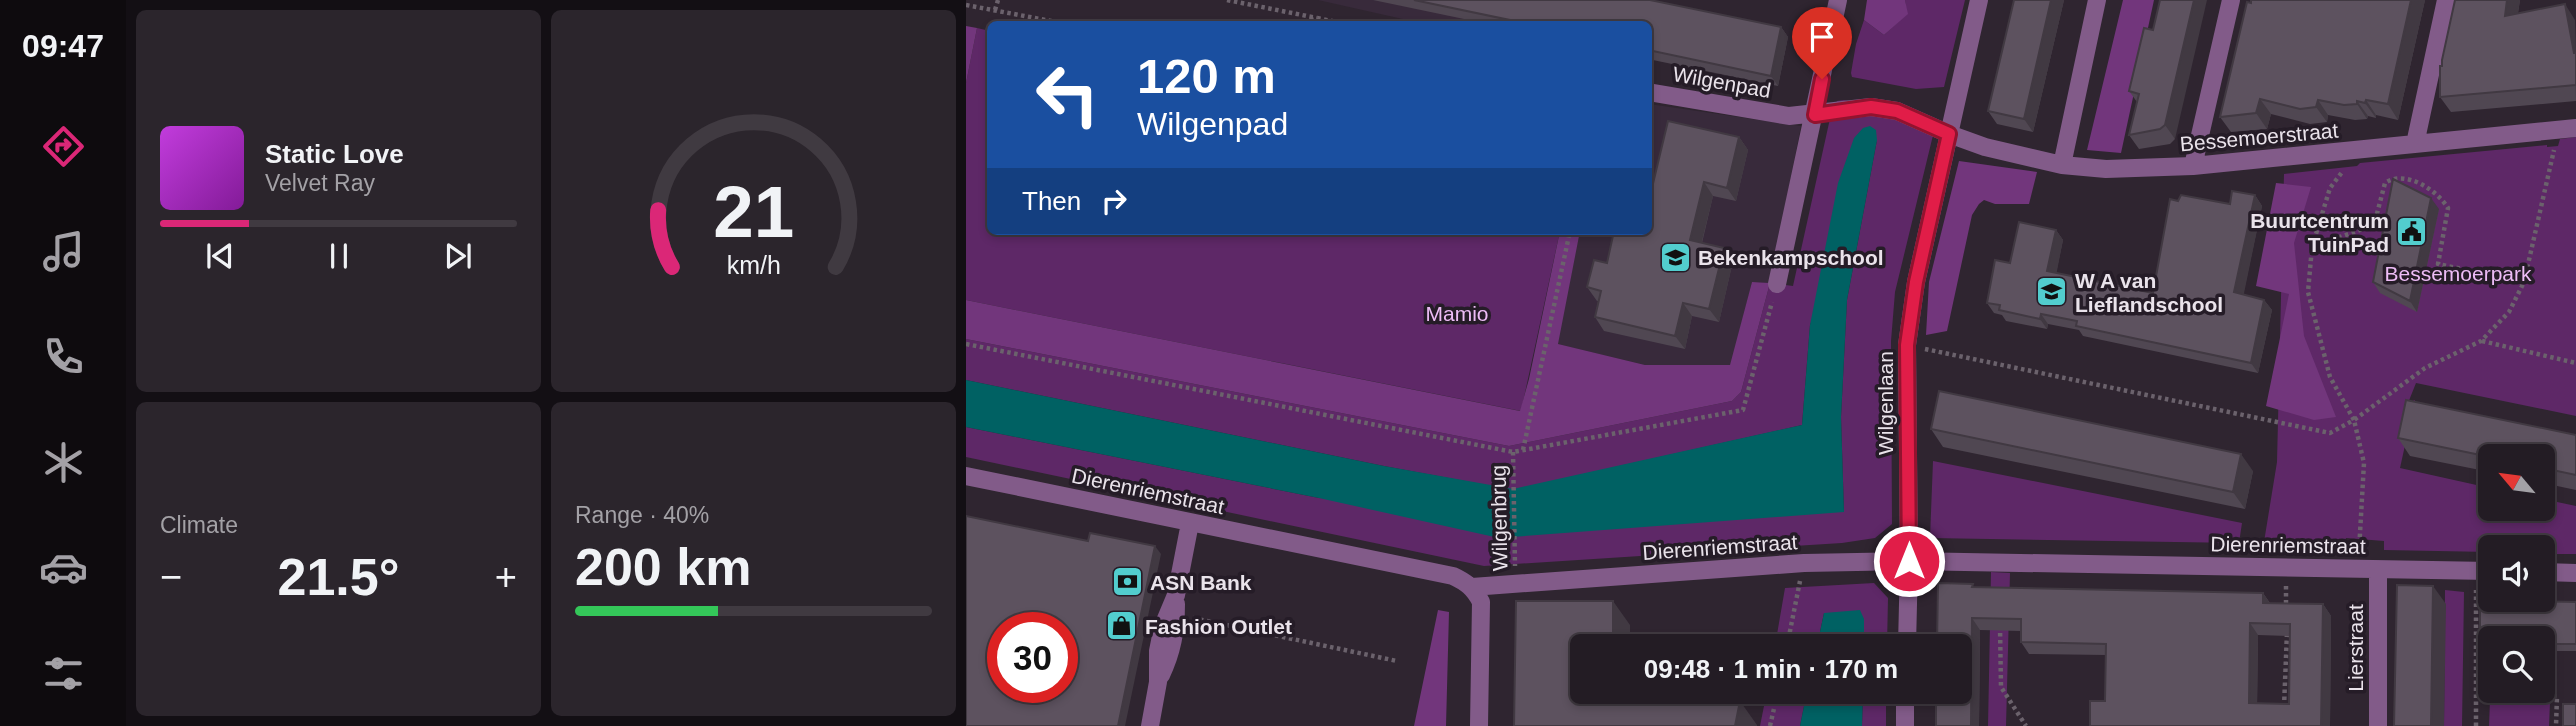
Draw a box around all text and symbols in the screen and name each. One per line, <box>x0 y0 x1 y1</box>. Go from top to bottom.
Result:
pin <box>1792 7 1852 79</box>
icon: arrive <box>1803 18 1841 56</box>
text: 09:47 <box>22 28 104 64</box>
icon: left <box>1022 49 1113 140</box>
text: 120 m <box>1137 49 1276 103</box>
street label: Wilgenpad <box>1671 62 1773 102</box>
text: Wilgenpad <box>1137 106 1288 142</box>
street label: Bessemoerstraat <box>2179 119 2339 155</box>
icon: directions <box>39 122 88 171</box>
text: Static Love <box>265 139 404 169</box>
text: Velvet Ray <box>265 170 375 196</box>
text: 21 <box>713 171 794 252</box>
icon: right <box>1095 182 1133 220</box>
text: Then <box>1022 186 1081 216</box>
place label: Buurtcentrum TuinPad <box>2250 209 2389 256</box>
public building icon: Buurtcentrum TuinPad <box>2395 215 2429 249</box>
icon: music <box>39 227 88 276</box>
icon: previous <box>201 237 239 275</box>
icon: pause <box>320 237 358 275</box>
icon: next <box>439 237 477 275</box>
school or university icon: Bekenkampschool <box>1658 240 1692 274</box>
place label: Bekenkampschool <box>1698 246 1884 269</box>
text: km/h <box>726 251 781 279</box>
park label: Bessemoerpark <box>2384 262 2532 285</box>
place label: W A van Lieflandschool <box>2075 269 2223 316</box>
school or university icon: W A van Lieflandschool <box>2035 275 2069 309</box>
park label: Mamio <box>1425 302 1489 325</box>
icon: phone <box>39 332 88 381</box>
street label: Wilgenlaan <box>1874 351 1897 455</box>
icon: climate <box>39 438 88 487</box>
north arrow <box>2478 444 2555 522</box>
map controls <box>2478 444 2555 703</box>
street label: Dierenriemstraat <box>1070 464 1226 518</box>
street label: Wilgenbrug <box>1487 465 1511 571</box>
text: Range · 40% <box>575 502 709 528</box>
text: Climate <box>160 512 238 538</box>
position arrow <box>1872 524 1946 598</box>
street label: Dierenriemstraat <box>1642 530 1798 564</box>
street label: Dierenriemstraat <box>2210 532 2366 558</box>
button: sound <box>2478 535 2555 612</box>
text: 200 km <box>575 538 751 596</box>
icon: car <box>39 543 88 592</box>
text: 21.5° <box>277 548 400 606</box>
text: − <box>160 556 182 598</box>
text: + <box>495 556 517 598</box>
bank icon: ASN Bank <box>1110 565 1144 599</box>
place label: ASN Bank <box>1150 571 1252 594</box>
street label: Lierstraat <box>2344 604 2367 692</box>
shop icon: Fashion Outlet <box>1105 609 1139 643</box>
speed limit sign: 30 <box>987 612 1078 703</box>
place label: Fashion Outlet <box>1145 615 1292 638</box>
button: search <box>2478 626 2555 703</box>
icon: filters <box>39 649 88 698</box>
text: 09:48 · 1 min · 170 m <box>1644 654 1898 684</box>

